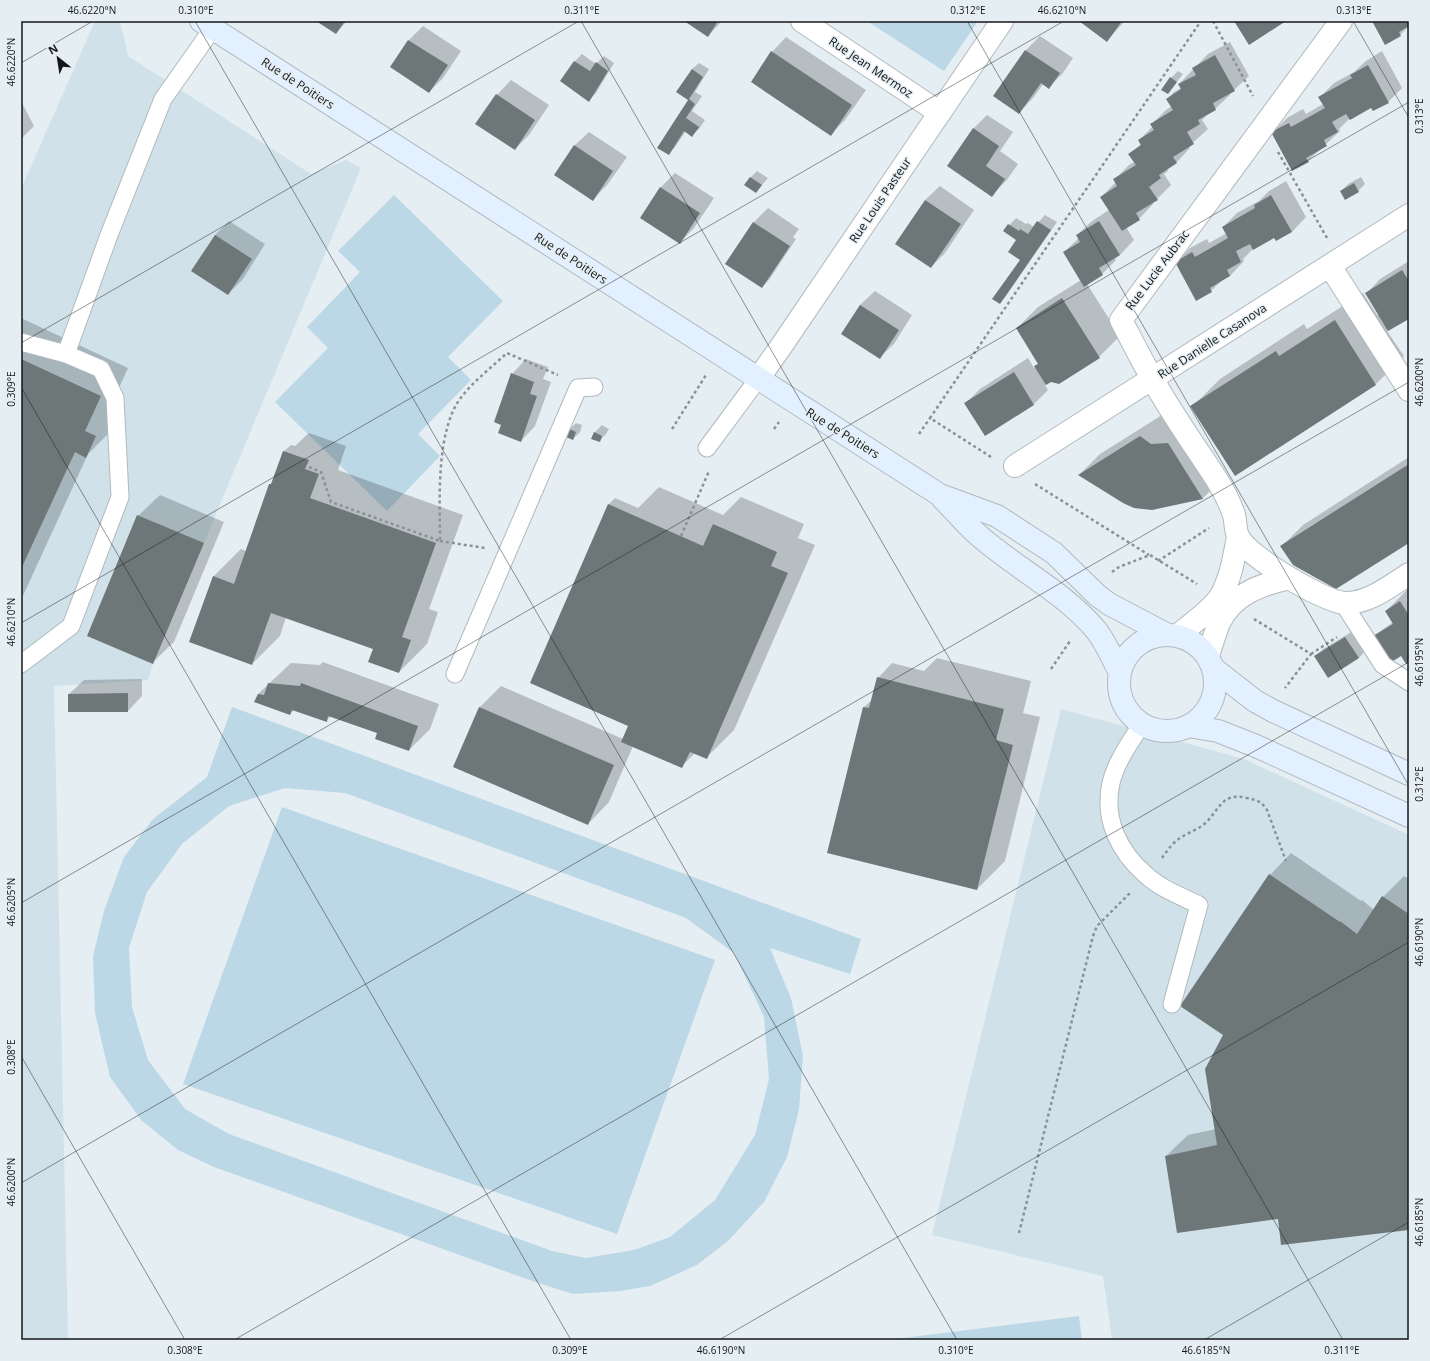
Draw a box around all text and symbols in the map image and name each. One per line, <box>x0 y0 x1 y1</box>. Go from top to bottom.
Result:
text: 46.6220°N <box>68 3 116 17</box>
text: 0.310°E <box>178 3 214 17</box>
text: 0.311°E <box>564 3 600 17</box>
text: 0.312°E <box>950 3 986 17</box>
text: 46.6210°N <box>1038 3 1086 17</box>
text: 0.313°E <box>1336 3 1372 17</box>
street label: Rue Jean Mermoz <box>826 33 917 102</box>
text: 46.6220°N <box>4 38 18 86</box>
north arrow <box>38 38 78 78</box>
text: N <box>45 40 60 58</box>
street label: Rue de Poitiers <box>258 53 338 113</box>
text: 0.313°E <box>1412 98 1426 134</box>
street label: Rue Louis Pasteur <box>845 154 915 246</box>
street label: Rue Lucie Aubrac <box>1121 226 1193 314</box>
street label: Rue de Poitiers <box>531 228 611 288</box>
street label: Rue Danielle Casanova <box>1154 299 1270 383</box>
text: 46.6200°N <box>1412 358 1426 406</box>
text: 0.309°E <box>4 371 18 407</box>
street label: Rue de Poitiers <box>803 404 883 463</box>
text: 46.6210°N <box>4 598 18 646</box>
text: 46.6195°N <box>1412 638 1426 686</box>
text: 0.312°E <box>1412 766 1426 802</box>
text: 46.6205°N <box>4 878 18 926</box>
text: 46.6190°N <box>1412 918 1426 966</box>
text: 0.308°E <box>4 1039 18 1075</box>
text: 46.6200°N <box>4 1158 18 1206</box>
text: 46.6185°N <box>1412 1198 1426 1246</box>
text: 0.308°E <box>167 1343 203 1357</box>
text: 0.309°E <box>552 1343 588 1357</box>
text: 46.6190°N <box>697 1343 745 1357</box>
text: 0.310°E <box>938 1343 974 1357</box>
text: 46.6185°N <box>1182 1343 1230 1357</box>
text: 0.311°E <box>1324 1343 1360 1357</box>

